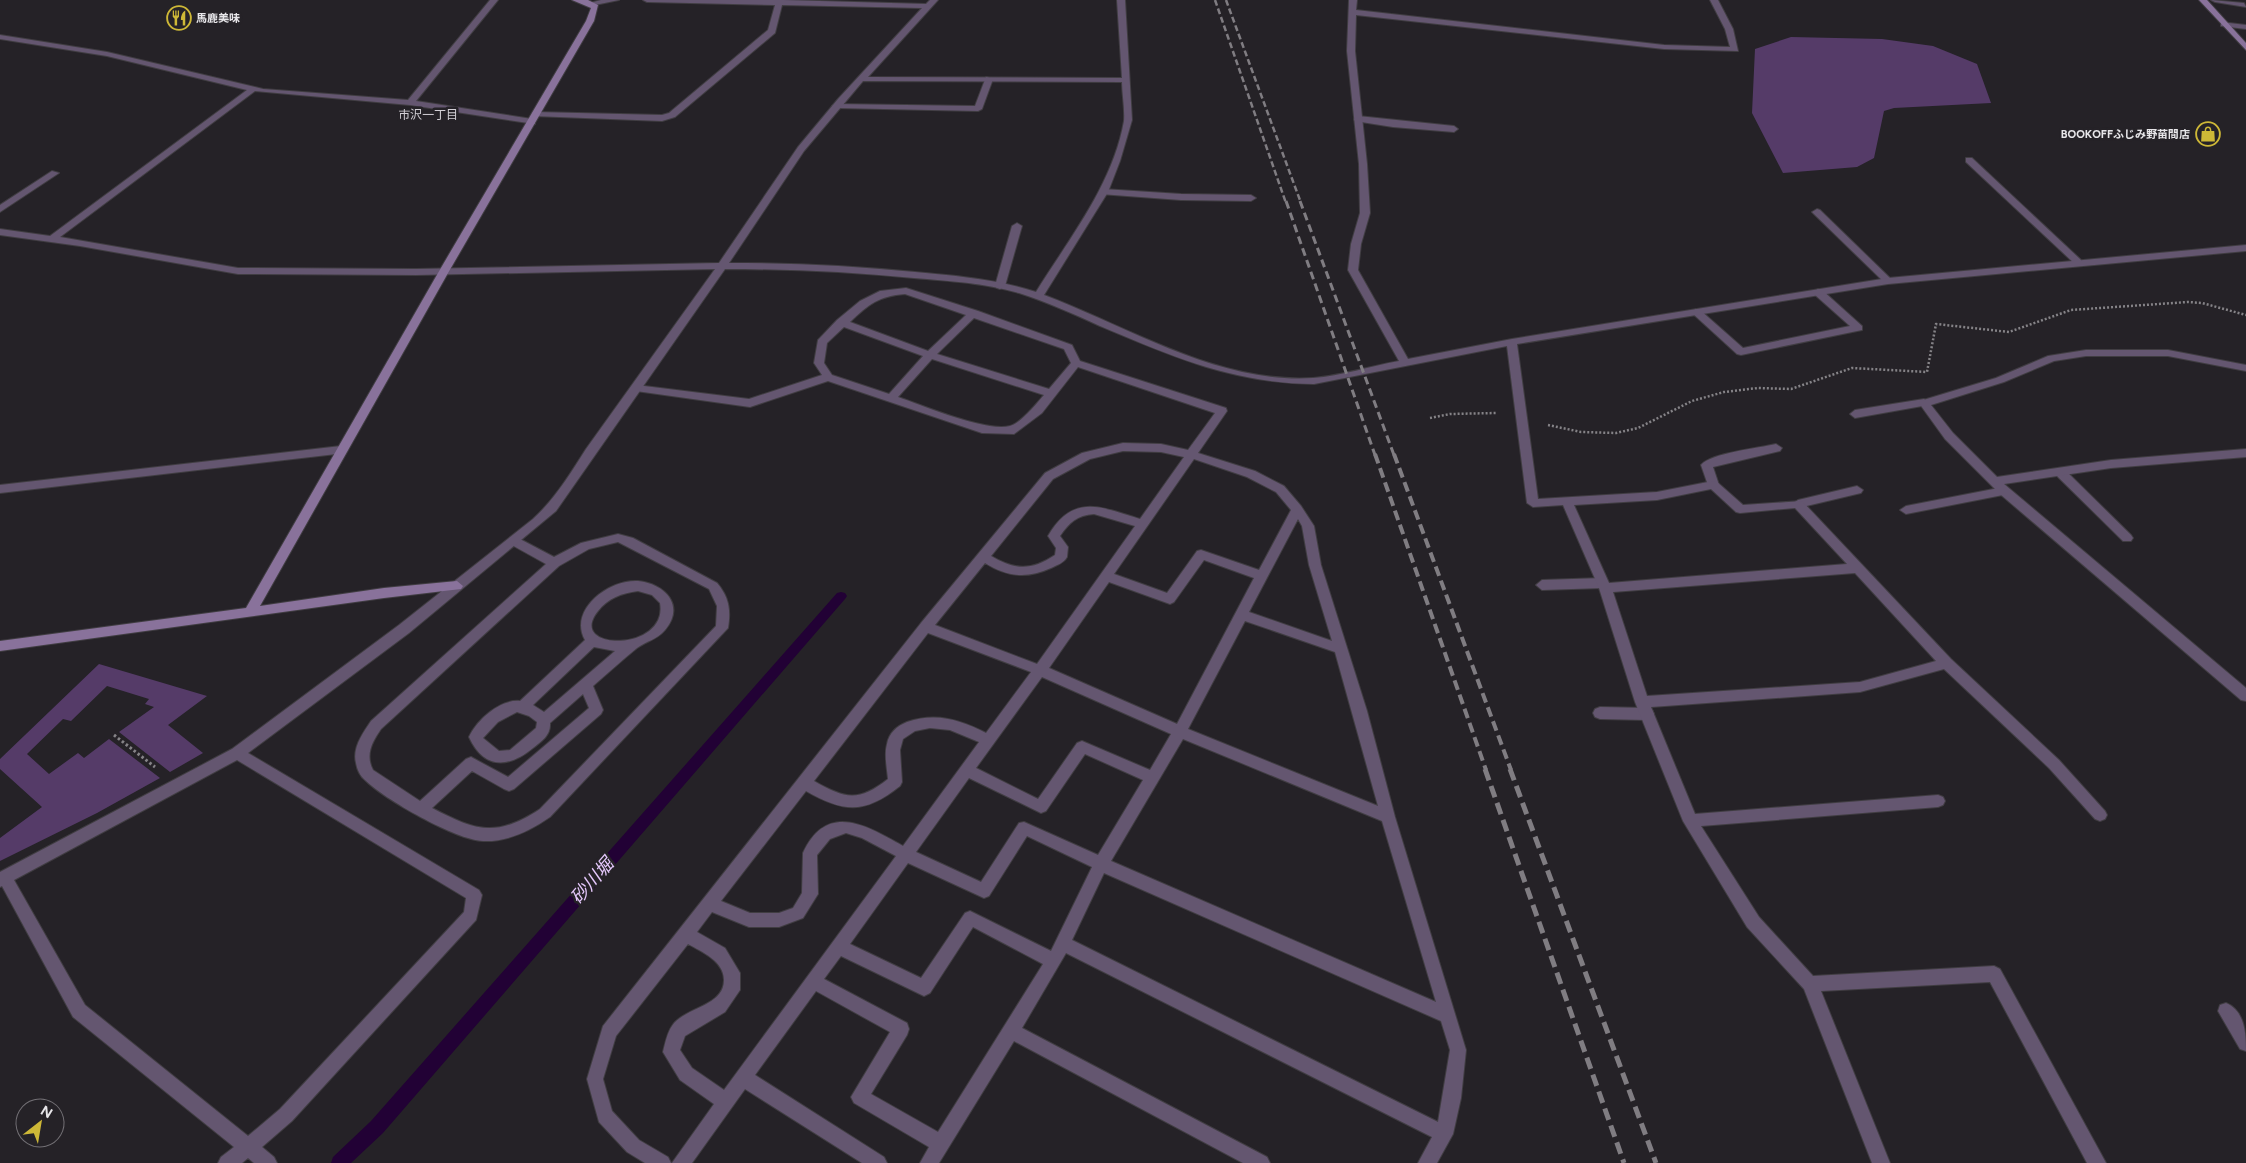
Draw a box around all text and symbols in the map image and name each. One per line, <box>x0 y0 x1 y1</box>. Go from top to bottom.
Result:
restaurant icon: 馬鹿美味 <box>166 5 192 31</box>
place label: 馬鹿美味 <box>196 12 240 25</box>
district label: 市沢一丁目 <box>398 108 458 122</box>
shop icon: BOOKOFFふじみ野苗間店 <box>2195 121 2221 147</box>
place label: BOOKOFFふじみ野苗間店 <box>2061 128 2190 141</box>
water label: 砂川堀 <box>566 851 620 909</box>
north arrow <box>15 1098 65 1148</box>
text: N <box>37 1102 55 1122</box>

